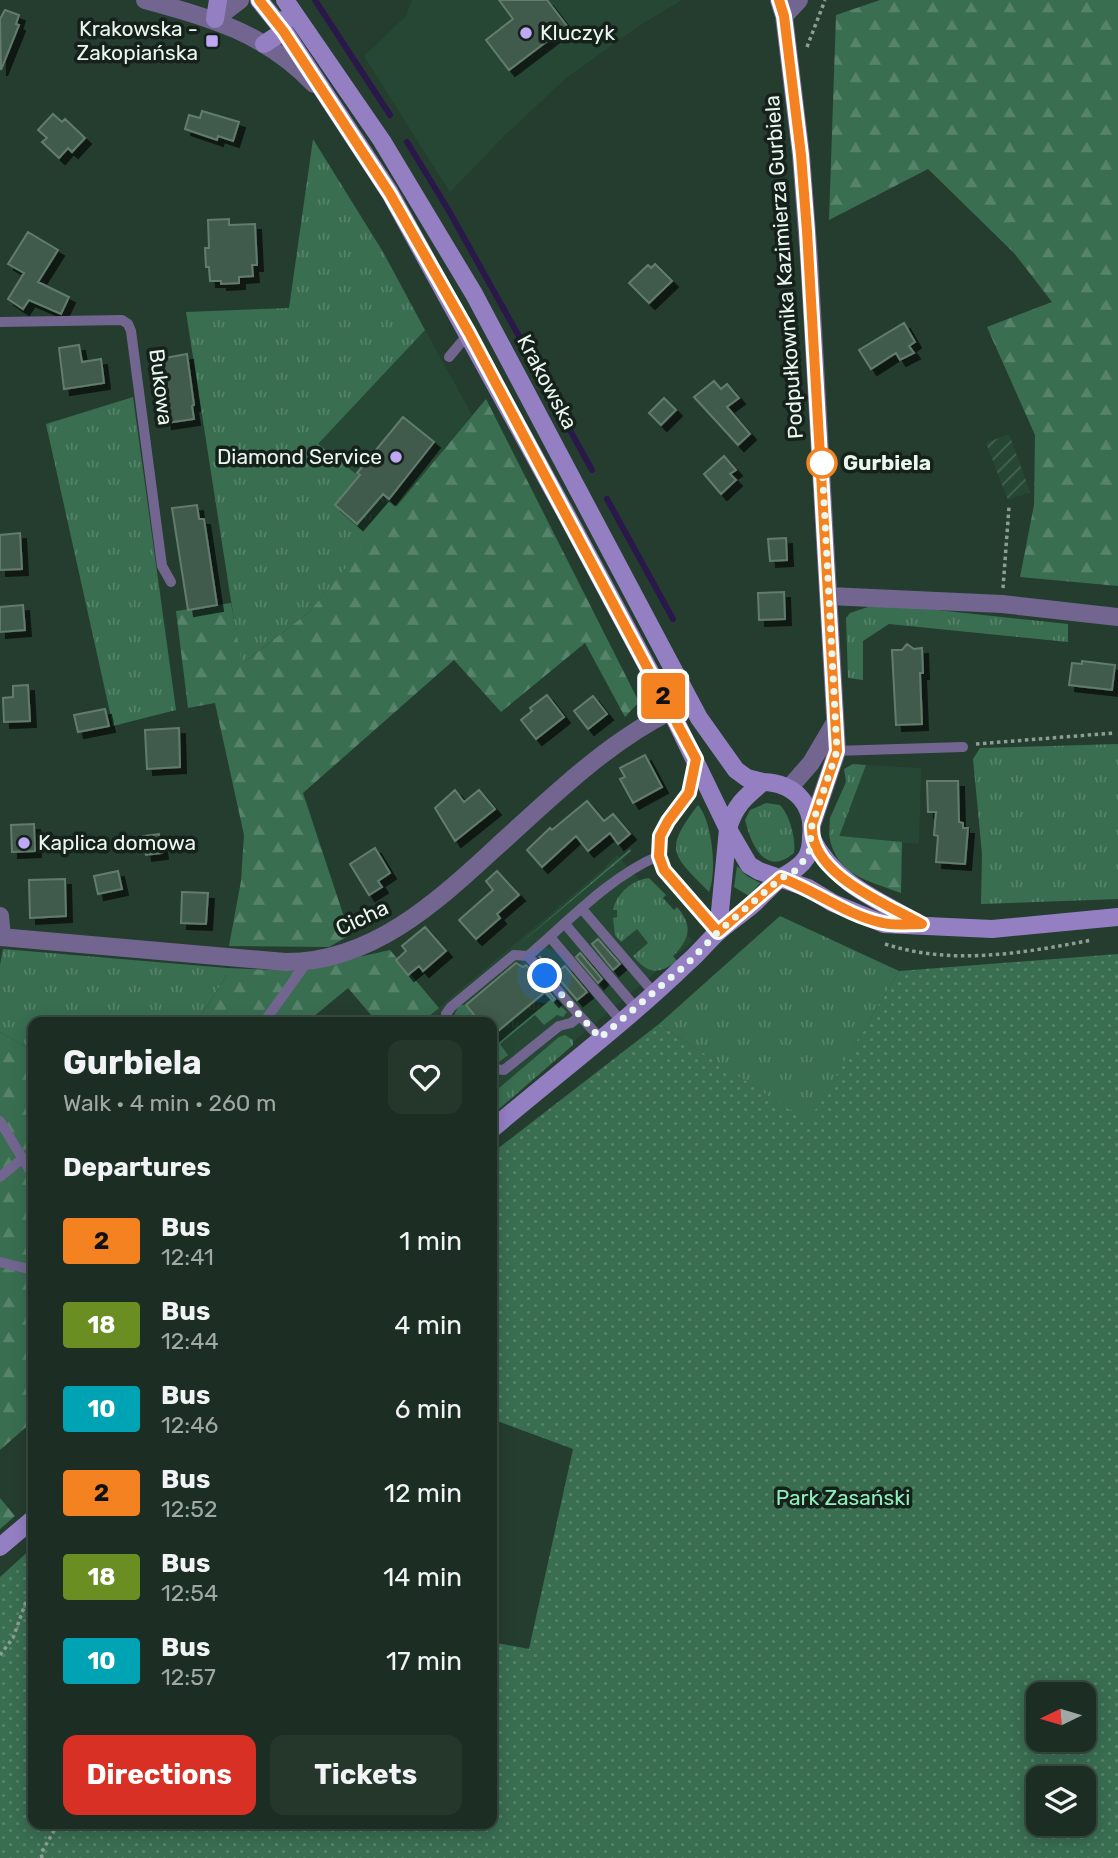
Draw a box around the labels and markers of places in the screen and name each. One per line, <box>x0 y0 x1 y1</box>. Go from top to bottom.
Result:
place label: Krakowska - Zakopiańska <box>77 16 198 65</box>
place label: Kluczyk <box>540 20 615 45</box>
marker: Kluczyk <box>518 25 534 41</box>
marker: Krakowska - Zakopiańska <box>204 33 220 49</box>
place label: Diamond Service <box>217 444 382 469</box>
marker: Gurbiela <box>807 448 837 478</box>
marker: Diamond Service <box>388 449 404 465</box>
place label: Gurbiela <box>843 450 931 475</box>
place label: Kaplica domowa <box>38 830 196 855</box>
marker: Kaplica domowa <box>16 835 32 851</box>

